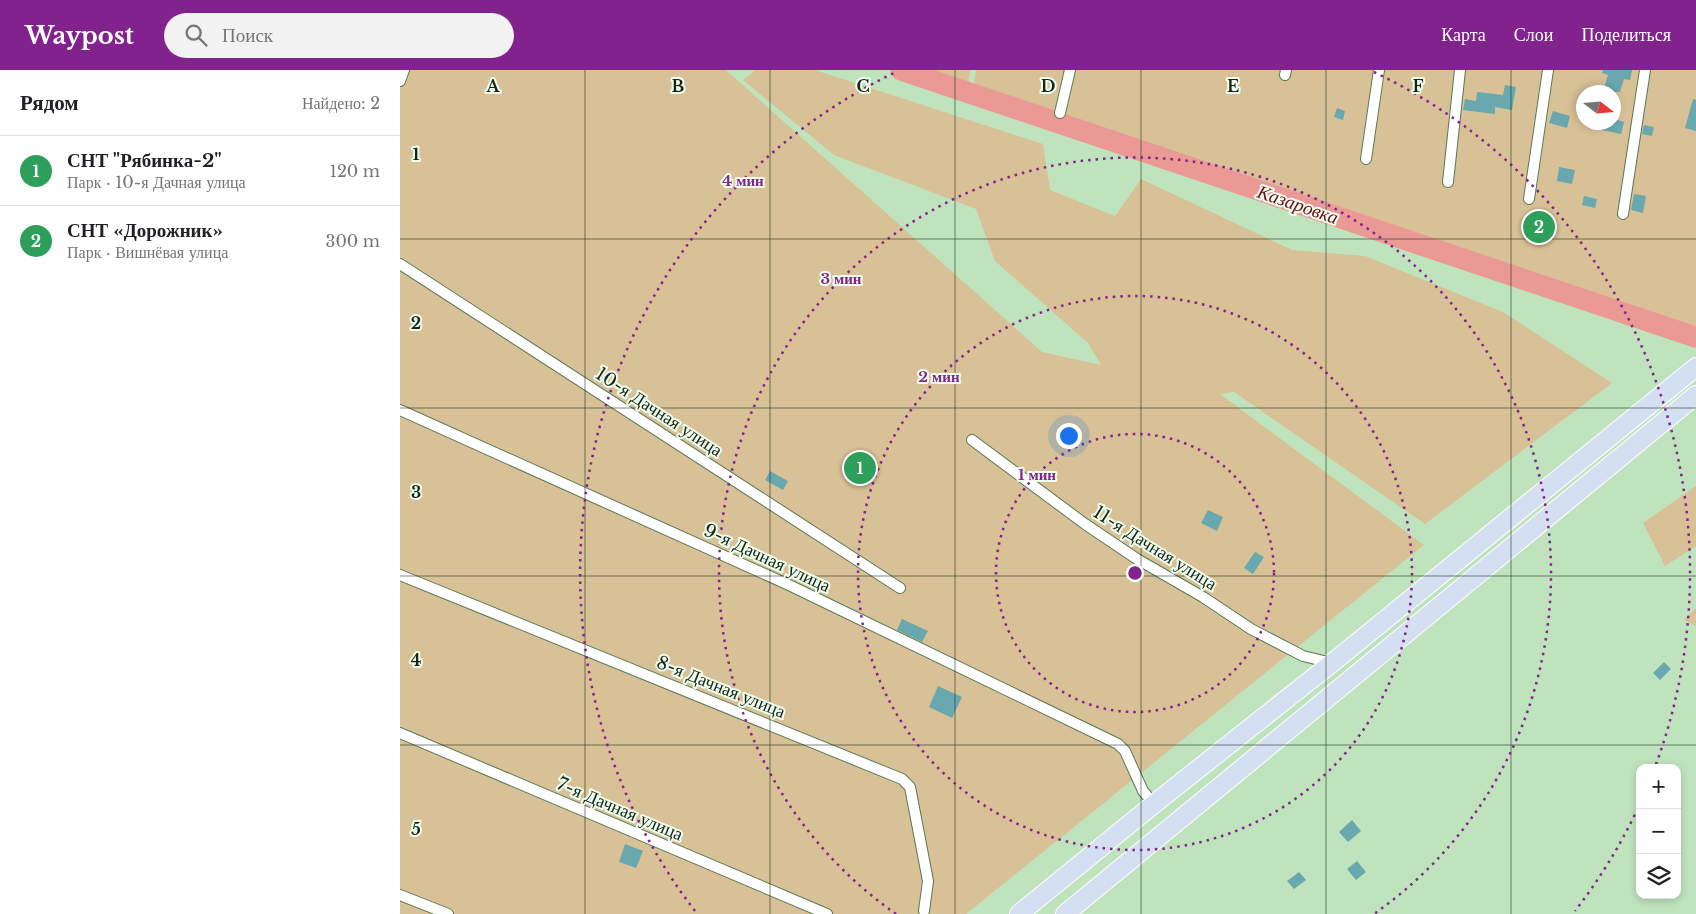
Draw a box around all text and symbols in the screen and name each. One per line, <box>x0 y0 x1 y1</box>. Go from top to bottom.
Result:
search box <box>164 13 514 58</box>
text: Waypost <box>25 21 134 50</box>
icon: search <box>182 21 210 49</box>
text: Поиск <box>222 24 273 47</box>
text: Карта <box>1441 24 1486 46</box>
text: Слои <box>1514 24 1553 46</box>
text: Поделиться <box>1581 24 1671 46</box>
text: A <box>486 76 501 96</box>
text: B <box>672 76 685 96</box>
text: C <box>856 76 870 96</box>
text: D <box>1041 76 1055 96</box>
text: E <box>1227 76 1239 96</box>
text: F <box>1412 76 1424 96</box>
north arrow <box>1576 85 1621 130</box>
text: Рядом <box>20 90 79 116</box>
text: Найдено: 2 <box>302 93 380 113</box>
text: 1 <box>413 144 420 164</box>
text: СНТ "Рябинка-2" <box>67 149 222 172</box>
text: 1 <box>33 161 39 181</box>
text: 120 m <box>330 161 380 181</box>
text: 4 мин <box>722 171 764 190</box>
text: Парк · 10-я Дачная улица <box>67 172 246 192</box>
water label: Казаровка <box>1253 180 1341 229</box>
pin: 2 <box>1523 208 1555 246</box>
text: СНТ «Дорожник» <box>67 219 223 242</box>
text: 2 <box>31 231 41 251</box>
text: 300 m <box>326 231 380 251</box>
text: Парк · Вишнёвая улица <box>67 242 228 262</box>
text: 3 мин <box>820 269 862 288</box>
text: 2 <box>411 313 421 333</box>
street label: 10-я Дачная улица <box>591 363 727 461</box>
text: 2 мин <box>918 367 960 386</box>
your location <box>1056 423 1082 449</box>
pin: 1 <box>844 449 876 487</box>
text: 1 мин <box>1018 465 1056 484</box>
text: 3 <box>411 482 421 502</box>
street label: 11-я Дачная улица <box>1089 501 1221 595</box>
street label: 9-я Дачная улица <box>700 519 834 597</box>
centre of rings <box>1126 564 1144 582</box>
text: 4 <box>411 650 421 670</box>
street label: 8-я Дачная улица <box>653 651 789 723</box>
map controls <box>1636 764 1681 899</box>
button: + <box>1636 764 1681 809</box>
street label: 7-я Дачная улица <box>554 773 686 845</box>
button: − <box>1636 809 1681 854</box>
text: 5 <box>411 819 421 839</box>
button: layers <box>1636 854 1681 899</box>

